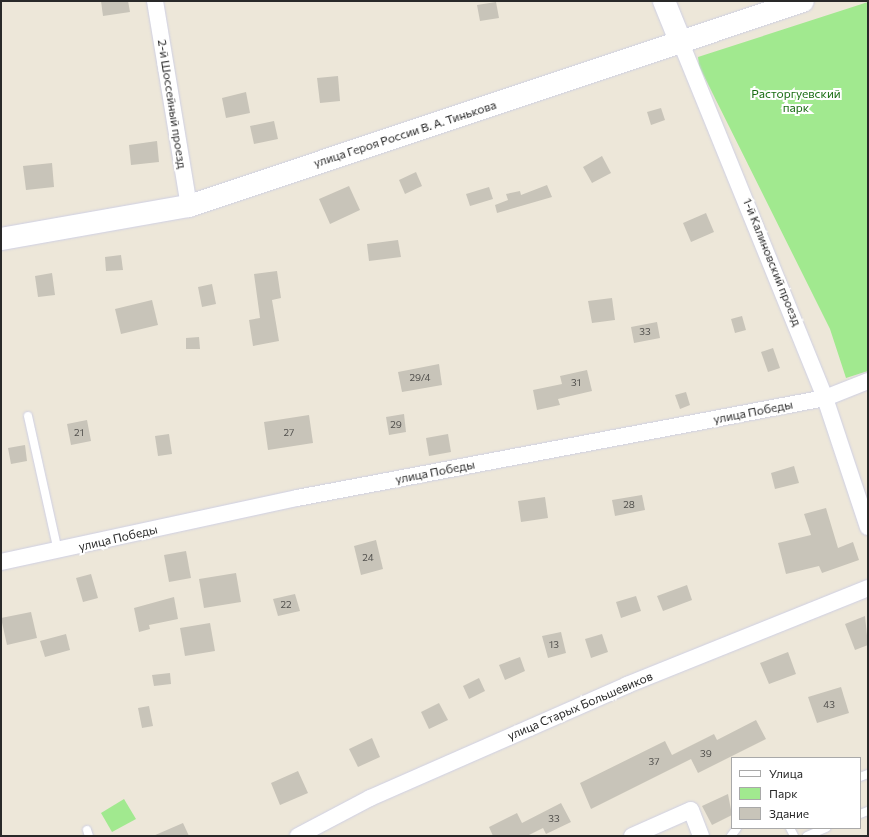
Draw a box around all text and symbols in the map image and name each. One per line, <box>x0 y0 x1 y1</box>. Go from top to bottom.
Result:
street label: 2-й Шоссейный проезд <box>155 38 189 170</box>
park label: Расторгуевский парк <box>751 87 841 115</box>
street label: улица Героя России В. А. Тинькова <box>312 98 498 170</box>
street label: 1-й Калиновский проезд <box>740 196 804 328</box>
house number: 33 <box>639 326 651 338</box>
house number: 29/4 <box>409 372 431 384</box>
house number: 31 <box>571 377 581 389</box>
street label: улица Победы <box>712 397 794 427</box>
house number: 29 <box>390 419 402 431</box>
house number: 21 <box>74 427 84 439</box>
house number: 27 <box>284 427 294 439</box>
street label: улица Победы <box>394 457 476 487</box>
house number: 28 <box>623 499 635 511</box>
street label: улица Победы <box>77 522 159 554</box>
house number: 24 <box>362 552 374 564</box>
house number: 22 <box>280 599 292 611</box>
house number: 13 <box>549 639 559 651</box>
street label: улица Старых Большевиков <box>505 669 655 743</box>
house number: 43 <box>823 699 835 711</box>
house number: 39 <box>700 748 712 760</box>
house number: 37 <box>649 756 659 768</box>
legend <box>731 757 861 829</box>
text: Улица <box>769 766 803 780</box>
text: Парк <box>769 786 798 800</box>
text: Здание <box>769 806 809 820</box>
house number: 33 <box>548 813 560 825</box>

